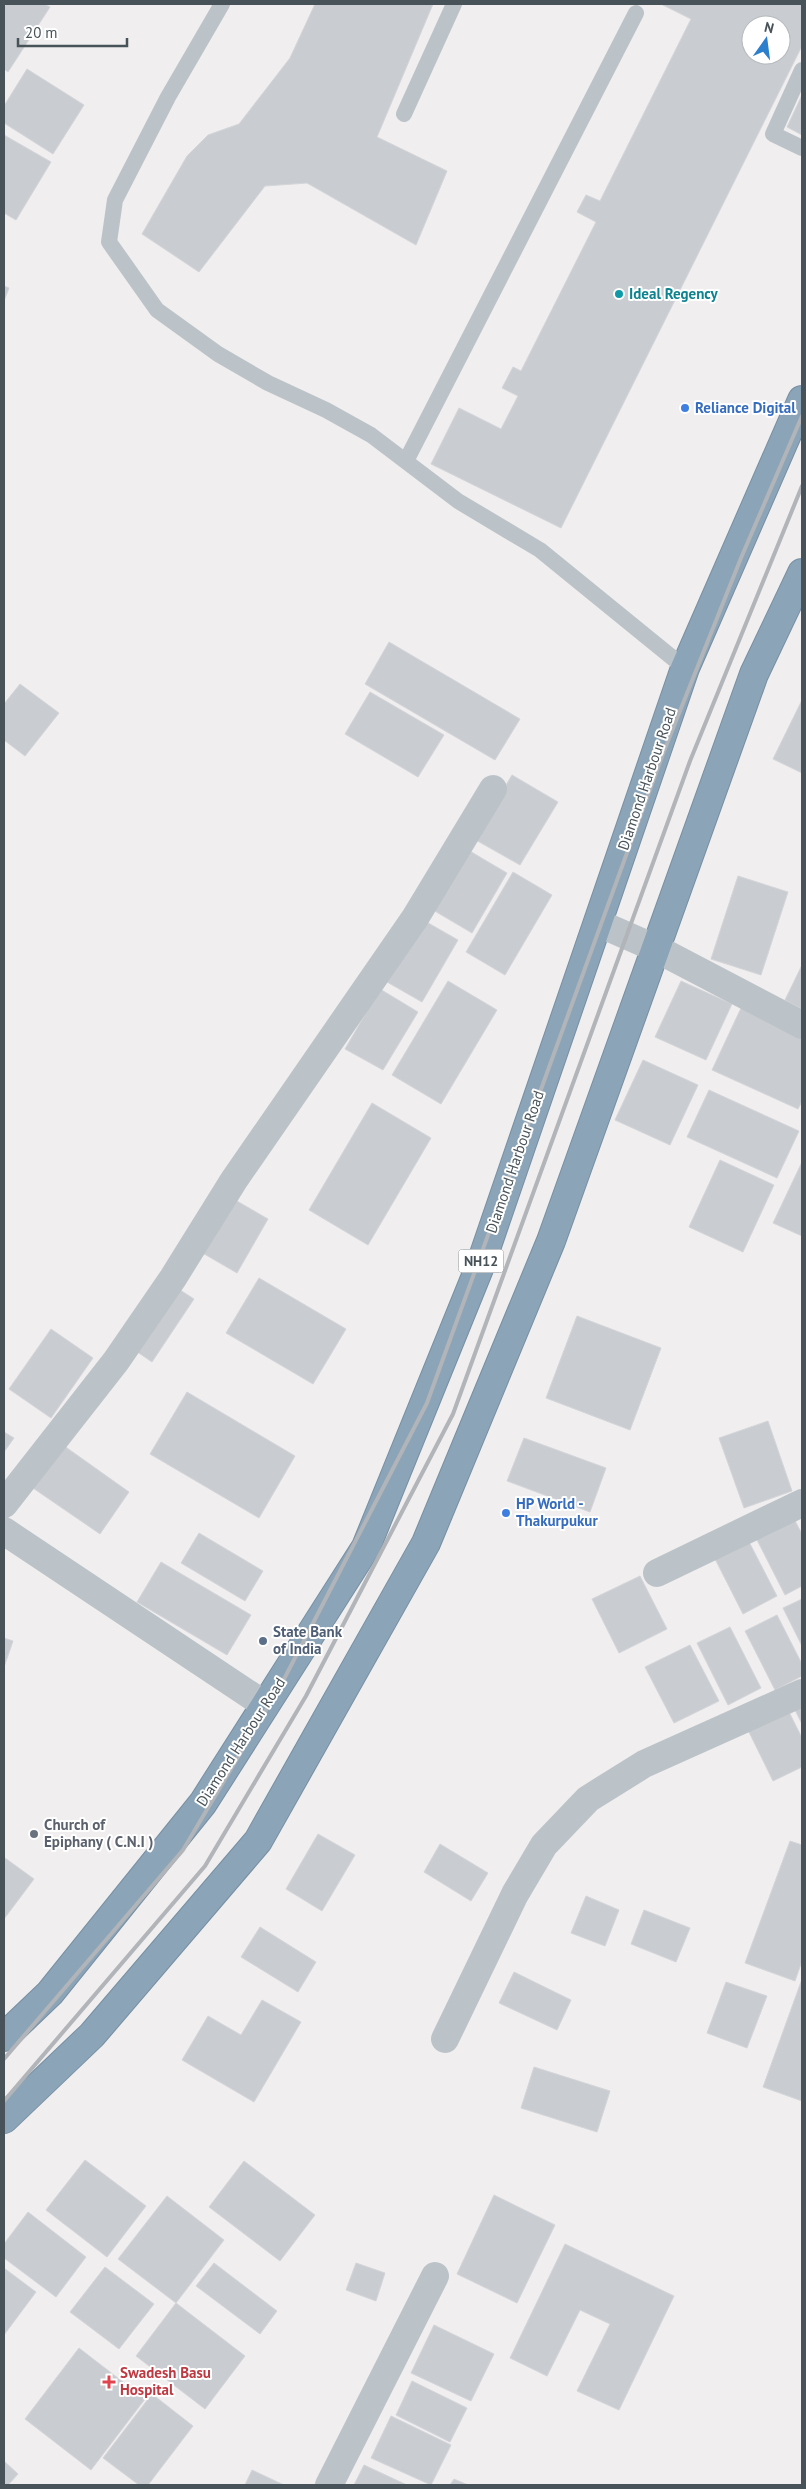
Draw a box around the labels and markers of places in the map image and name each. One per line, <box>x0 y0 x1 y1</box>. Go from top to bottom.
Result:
place label: Ideal Regency <box>629 284 719 303</box>
marker: Ideal Regency <box>613 288 625 300</box>
place label: Reliance Digital <box>695 398 796 417</box>
marker: Reliance Digital <box>679 402 691 414</box>
place label: HP World - Thakurpukur <box>516 1494 598 1530</box>
marker: HP World - Thakurpukur <box>500 1507 512 1519</box>
place label: State Bank of India <box>273 1622 343 1658</box>
marker: State Bank of India <box>257 1635 269 1647</box>
place label: Church of Epiphany ( C.N.I ) <box>44 1815 153 1851</box>
marker: Church of Epiphany ( C.N.I ) <box>28 1828 40 1840</box>
place label: Swadesh Basu Hospital <box>120 2363 211 2399</box>
marker: Swadesh Basu Hospital <box>102 2375 116 2389</box>

